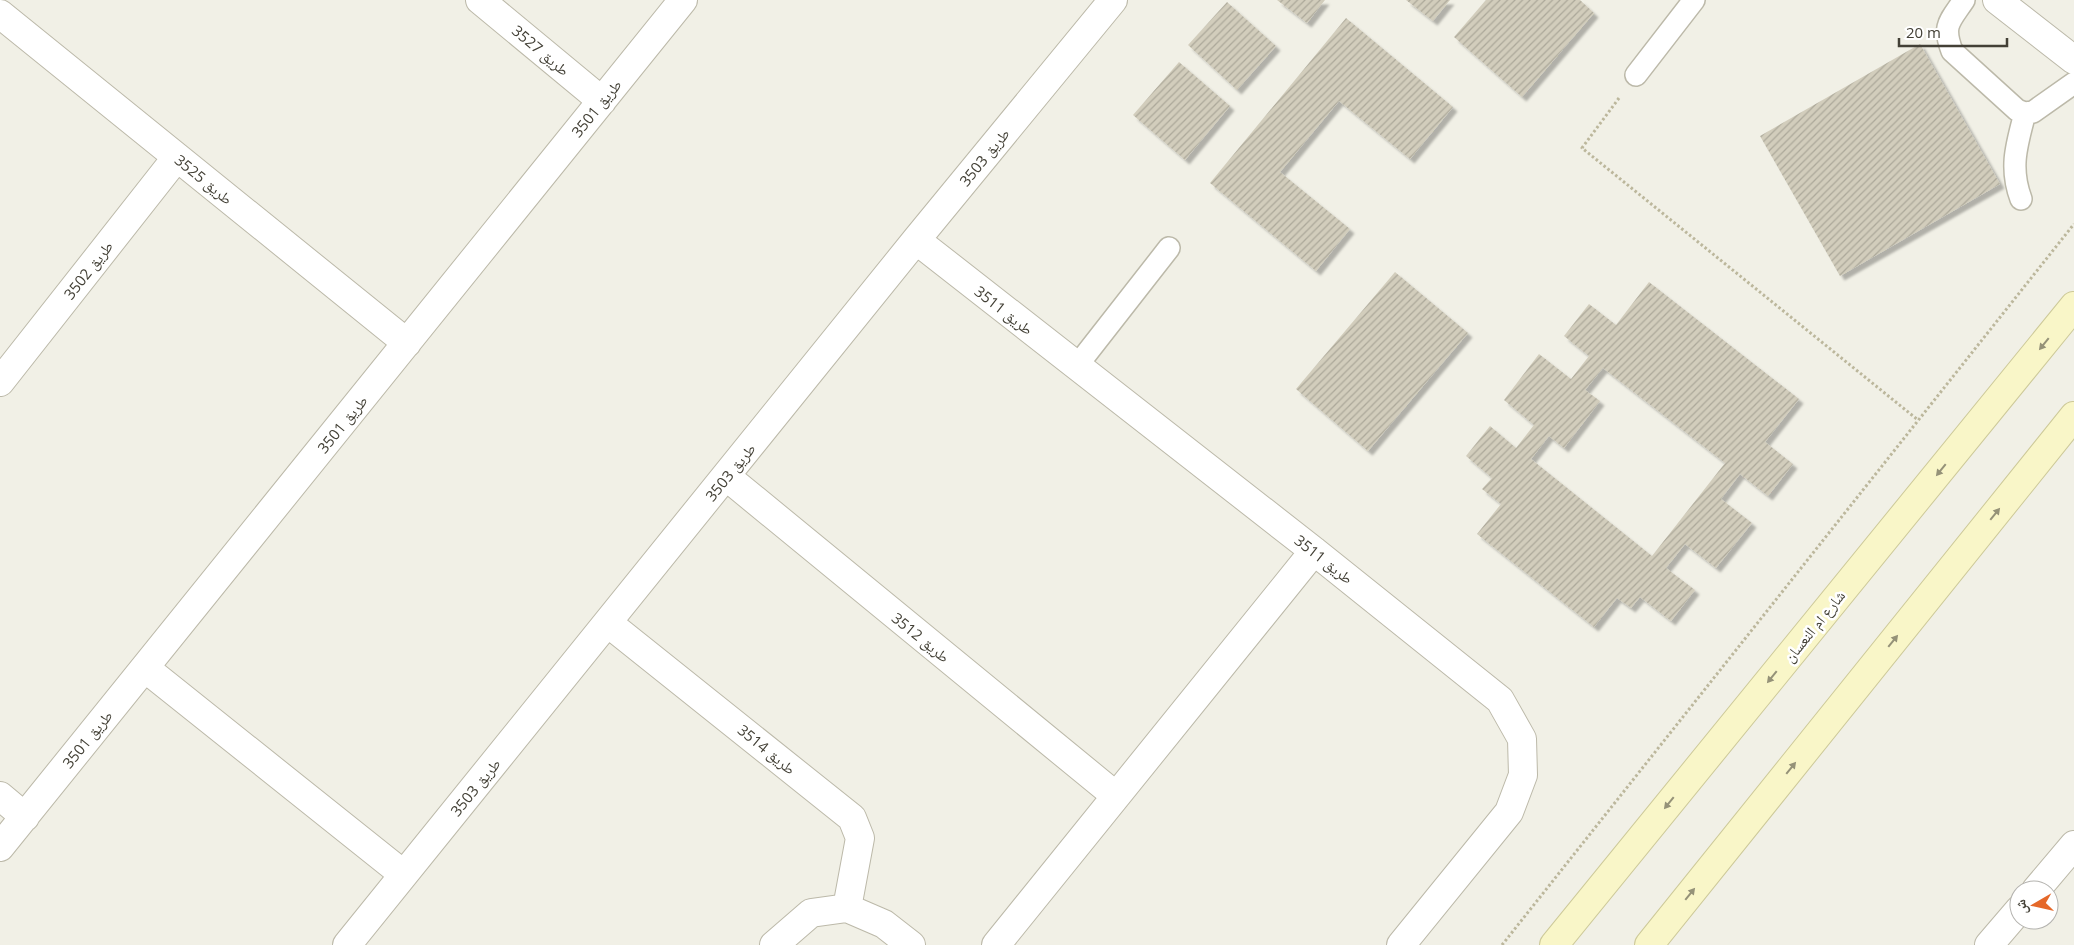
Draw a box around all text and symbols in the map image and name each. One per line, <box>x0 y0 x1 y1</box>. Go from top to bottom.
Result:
scale bar <box>1899 15 2006 47</box>
street label: طريق 3527 <box>508 20 574 81</box>
text: 20 m <box>1906 22 1941 42</box>
street label: طريق 3501 <box>567 75 626 142</box>
street label: طريق 3503 <box>955 124 1014 191</box>
street label: طريق 3525 <box>170 150 237 209</box>
street label: طريق 3502 <box>59 237 118 304</box>
street label: طريق 3511 <box>970 281 1037 340</box>
one-way arrow <box>2038 337 2049 350</box>
street label: طريق 3501 <box>313 391 372 458</box>
street label: طريق 3503 <box>701 439 760 506</box>
one-way arrow <box>1935 463 1946 476</box>
one-way arrow <box>1989 508 2000 521</box>
street label: طريق 3511 <box>1290 530 1357 589</box>
street label: شارع ام النعسان <box>1779 586 1850 667</box>
street label: طريق 3512 <box>887 608 954 667</box>
one-way arrow <box>1888 635 1899 648</box>
one-way arrow <box>1766 670 1777 683</box>
street label: طريق 3501 <box>58 706 117 773</box>
street label: طريق 3514 <box>733 720 800 779</box>
street label: طريق 3503 <box>446 754 505 821</box>
one-way arrow <box>1786 762 1797 775</box>
one-way arrow <box>1664 796 1675 809</box>
north arrow <box>2009 880 2059 930</box>
one-way arrow <box>1684 888 1695 901</box>
text: ش <box>2010 898 2031 916</box>

